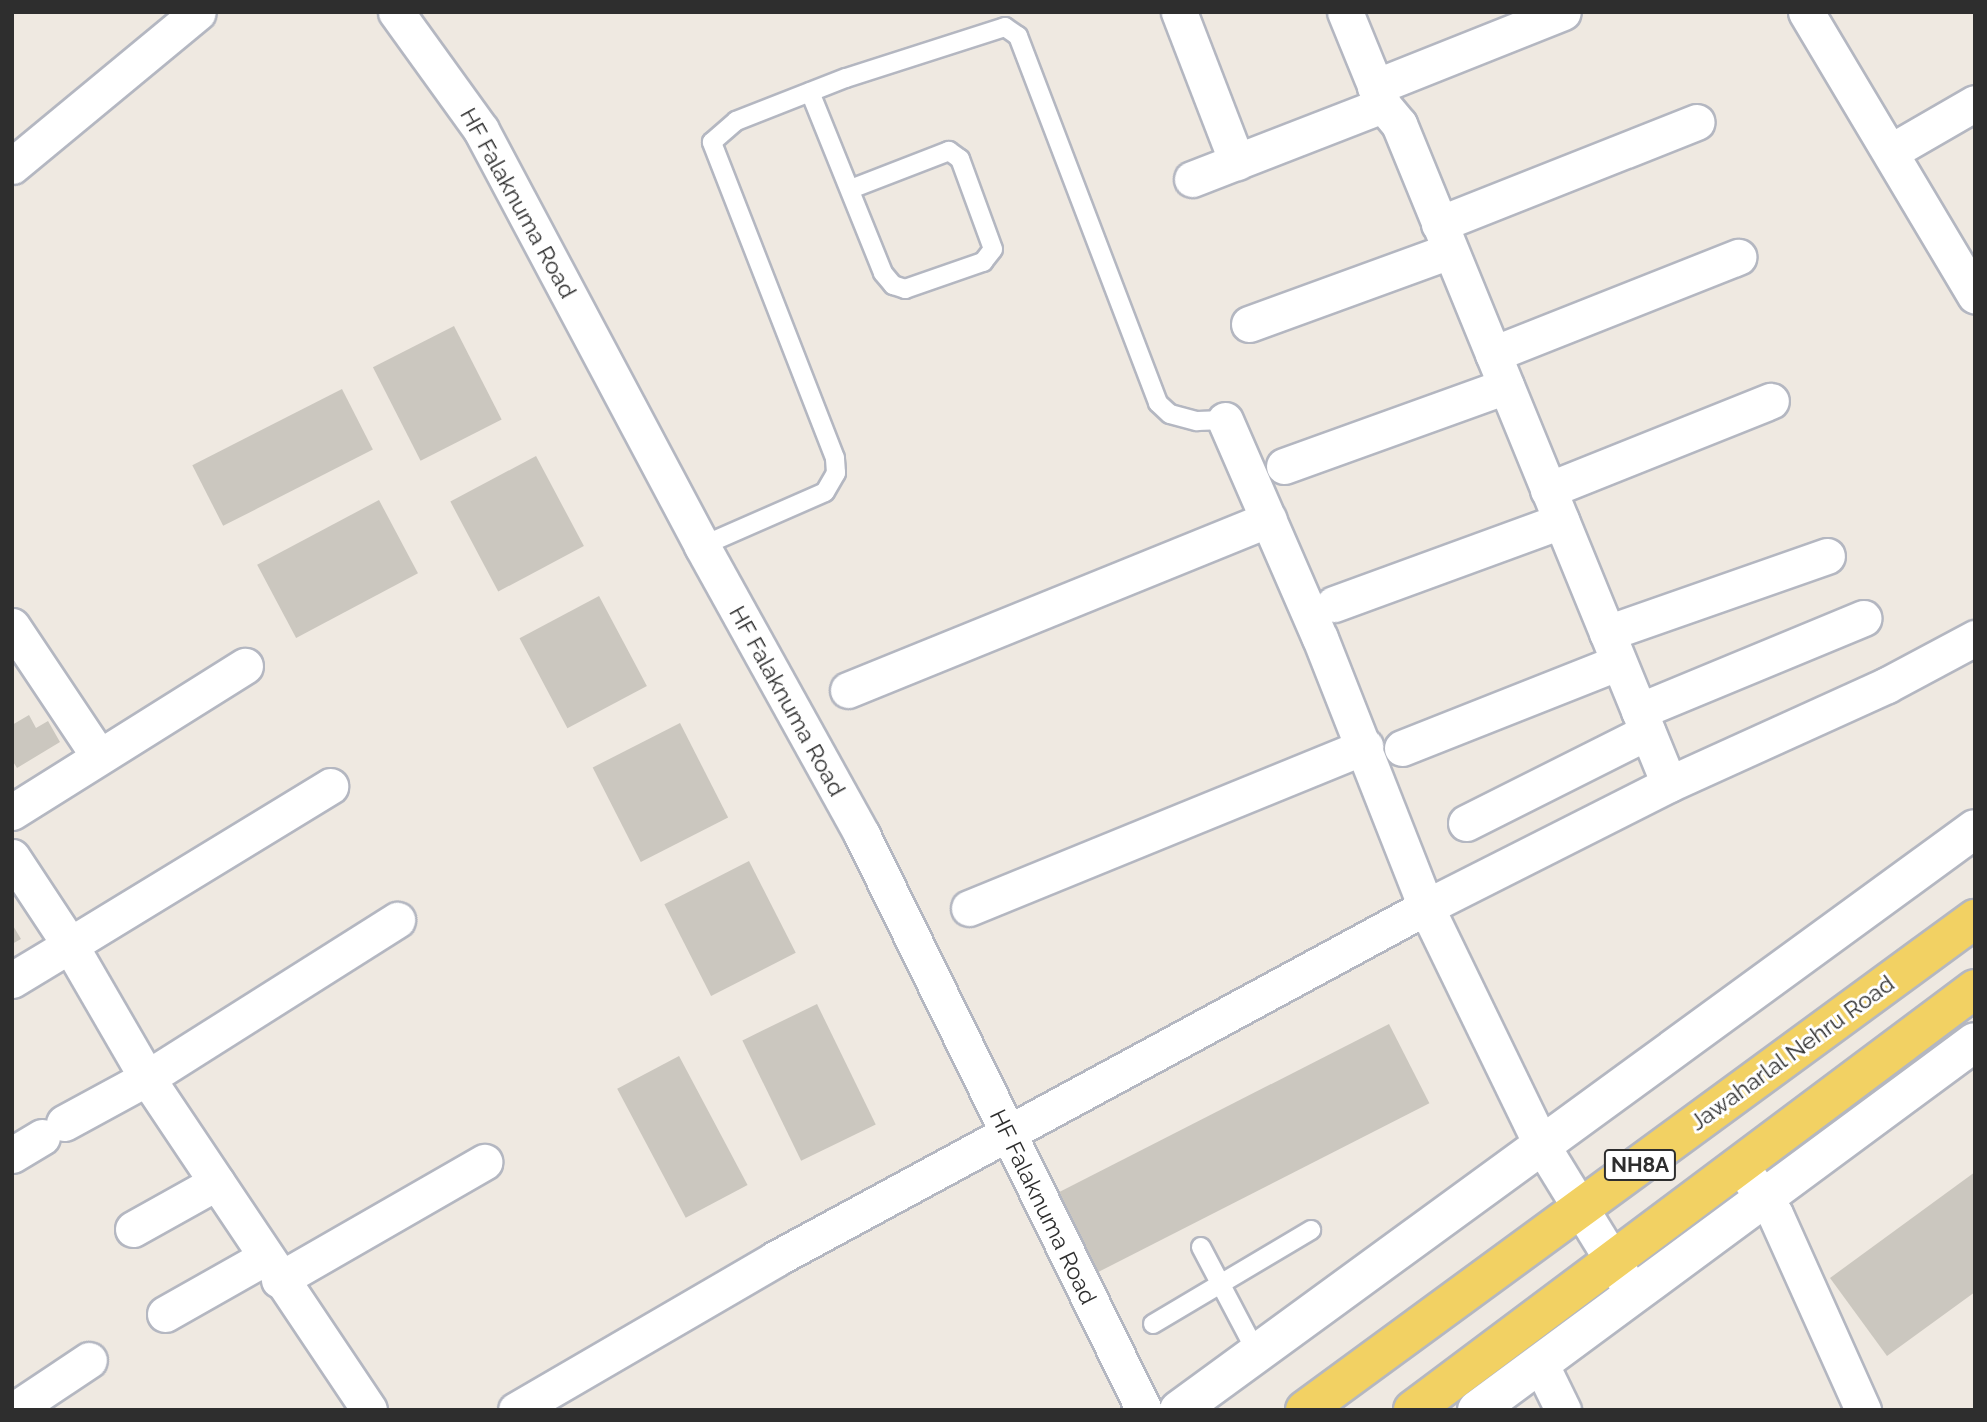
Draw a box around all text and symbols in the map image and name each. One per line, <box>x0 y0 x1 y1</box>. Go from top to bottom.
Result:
street label: HF Falaknuma Road <box>454 103 582 303</box>
street label: HF Falaknuma Road <box>723 601 851 801</box>
street label: Jawaharlal Nehru Road <box>1684 969 1900 1137</box>
street label: HF Falaknuma Road <box>984 1105 1102 1309</box>
road number: NH8A <box>1603 1148 1677 1182</box>

